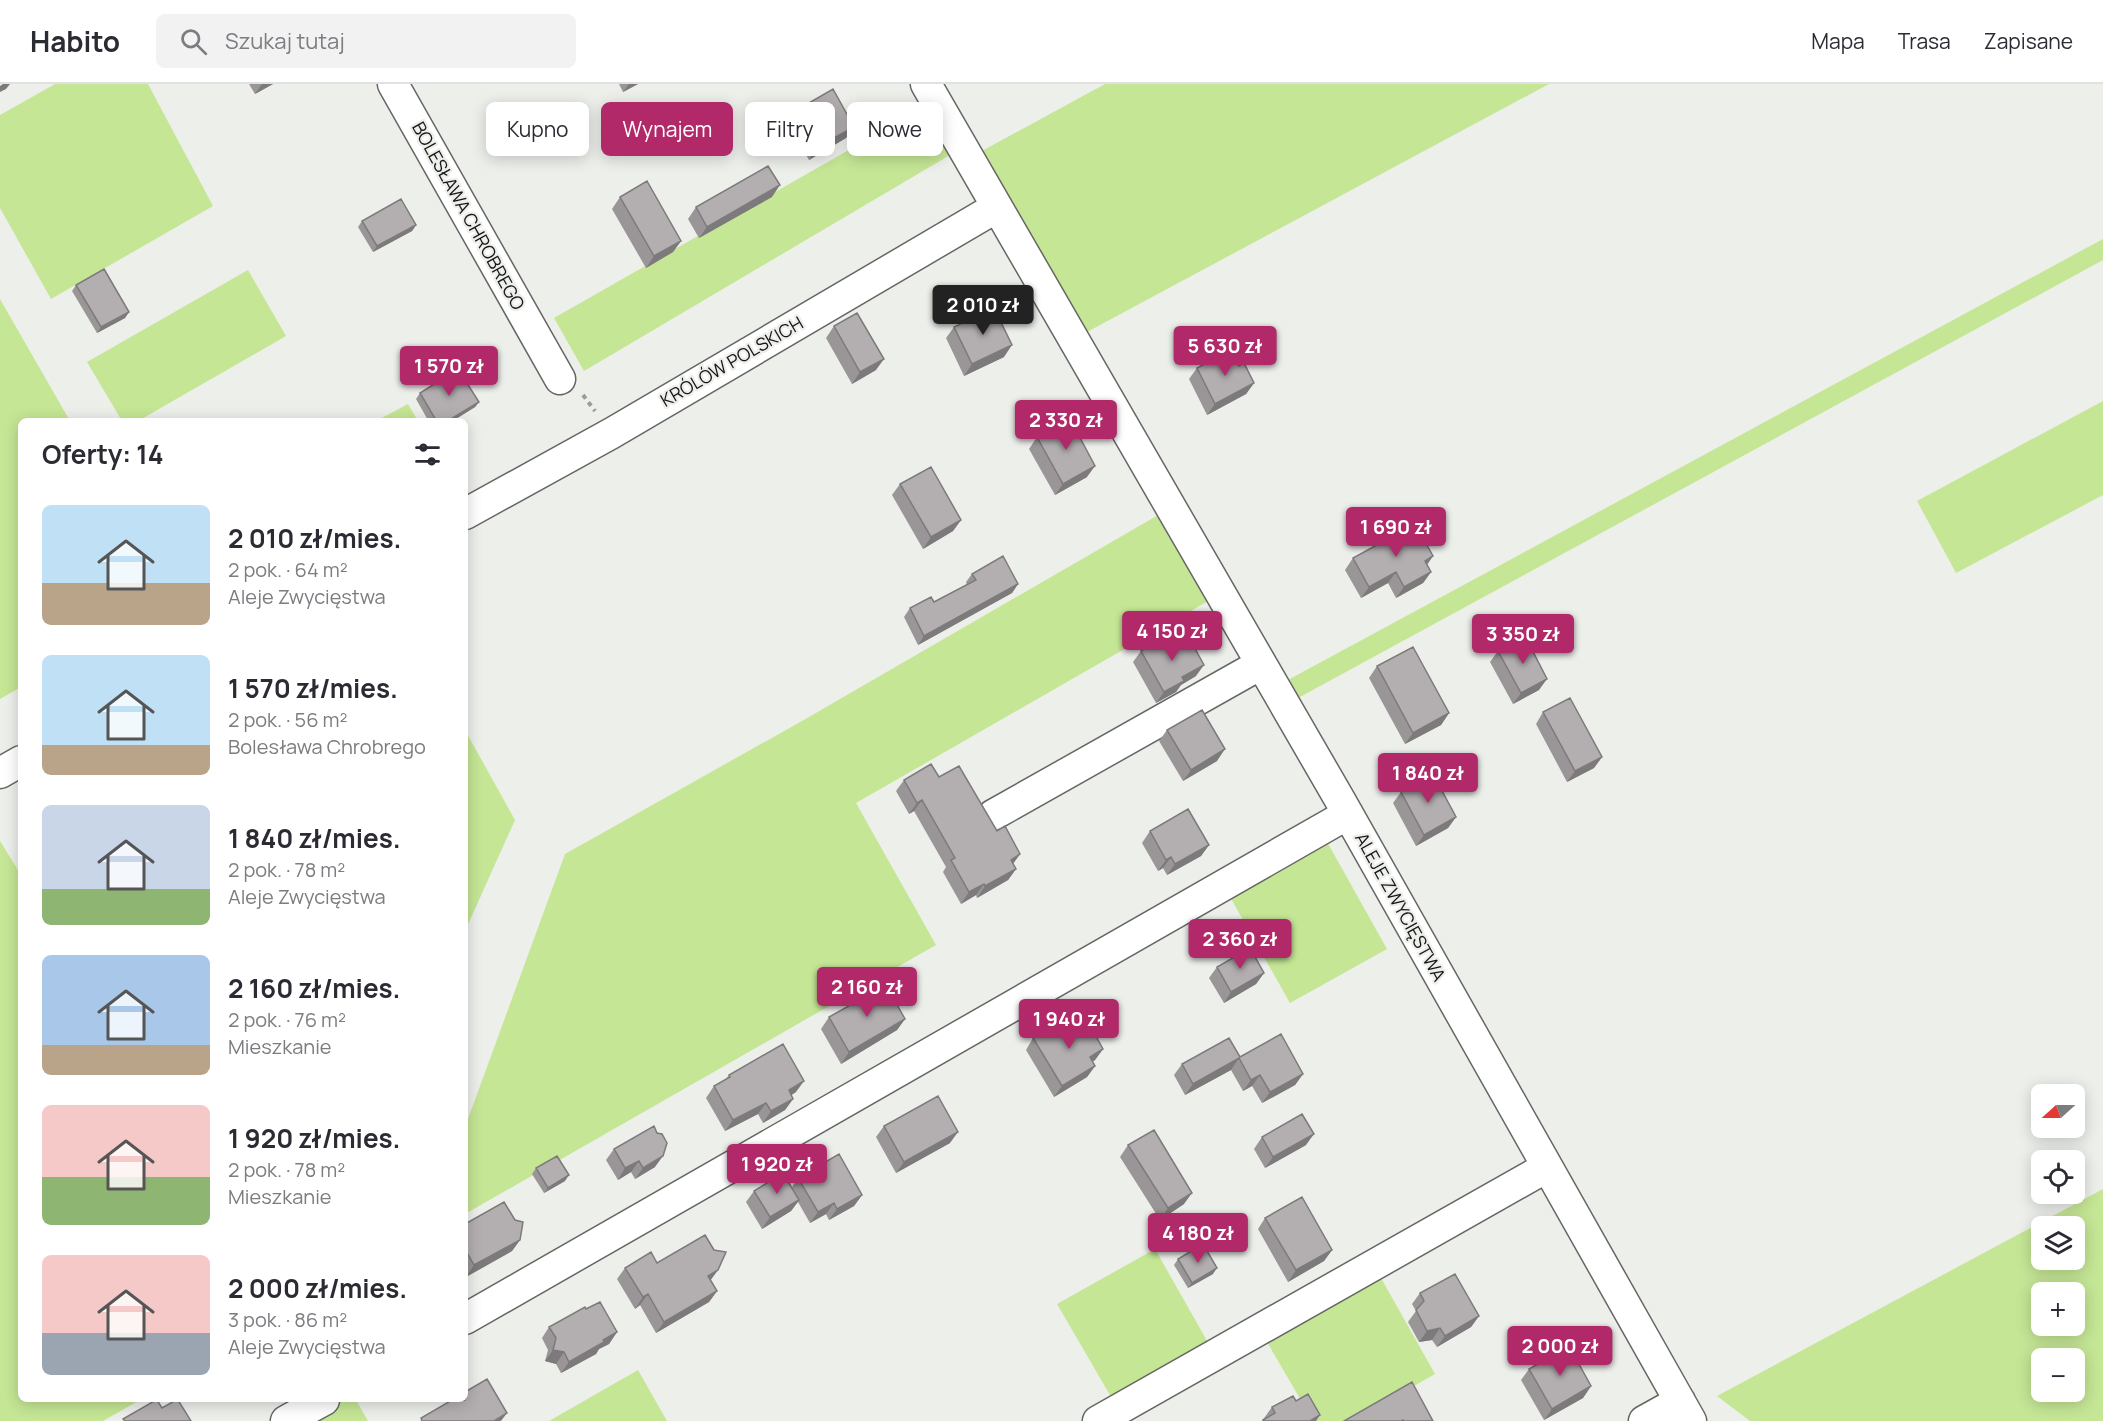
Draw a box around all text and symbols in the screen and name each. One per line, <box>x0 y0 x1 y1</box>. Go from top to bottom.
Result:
search box <box>156 14 576 68</box>
text: Habito <box>30 22 120 60</box>
icon: search <box>177 25 210 58</box>
text: Szukaj tutaj <box>225 26 345 56</box>
text: Mapa <box>1811 27 1865 55</box>
text: Trasa <box>1898 27 1951 55</box>
text: Zapisane <box>1984 27 2073 55</box>
chip: Kupno <box>486 102 589 156</box>
chip: Wynajem <box>601 102 733 156</box>
chip: Filtry <box>745 102 835 156</box>
chip: Nowe <box>847 102 943 156</box>
street label: BOLESŁAWA CHROBREGO <box>407 117 531 314</box>
pin: 2 010 zł <box>921 285 1045 336</box>
text: 2 010 zł <box>947 291 1019 318</box>
street label: KRÓLÓW POLSKICH <box>656 310 807 412</box>
pin: 5 630 zł <box>1163 326 1287 377</box>
text: 5 630 zł <box>1188 332 1262 359</box>
pin: 1 570 zł <box>387 346 511 397</box>
text: 1 570 zł <box>414 352 484 379</box>
pin: 2 330 zł <box>1004 400 1128 451</box>
text: 2 330 zł <box>1029 406 1103 433</box>
text: Oferty: 14 <box>42 436 164 472</box>
icon: filters <box>411 438 444 471</box>
pin: 1 690 zł <box>1334 507 1458 558</box>
text: 1 690 zł <box>1360 513 1432 540</box>
text: 2 010 zł/mies. <box>228 520 401 556</box>
icon: home <box>90 529 162 601</box>
text: 2 pok. · 64 m² <box>228 556 348 583</box>
text: Aleje Zwycięstwa <box>228 583 386 610</box>
pin: 4 150 zł <box>1110 611 1234 662</box>
pin: 3 350 zł <box>1461 614 1585 665</box>
text: 4 150 zł <box>1136 617 1208 644</box>
text: 3 350 zł <box>1486 620 1560 647</box>
text: 1 570 zł/mies. <box>228 670 398 706</box>
icon: home <box>90 679 162 751</box>
text: 2 pok. · 56 m² <box>228 706 348 733</box>
text: Bolesława Chrobrego <box>228 733 426 760</box>
pin: 1 840 zł <box>1366 753 1490 804</box>
text: 1 840 zł <box>1392 759 1464 786</box>
text: 1 840 zł/mies. <box>228 820 401 856</box>
street label: ALEJE ZWYCIĘSTWA <box>1350 828 1452 986</box>
icon: home <box>90 829 162 901</box>
text: 2 pok. · 78 m² <box>228 856 345 883</box>
text: Aleje Zwycięstwa <box>228 883 386 910</box>
pin: 2 360 zł <box>1178 919 1302 970</box>
text: 2 360 zł <box>1203 925 1277 952</box>
pin: 2 160 zł <box>805 967 929 1018</box>
text: 2 160 zł/mies. <box>228 970 401 1006</box>
text: 2 160 zł <box>831 973 903 1000</box>
icon: home <box>90 979 162 1051</box>
pin: 1 940 zł <box>1007 999 1131 1050</box>
text: 1 940 zł <box>1033 1005 1105 1032</box>
text: 2 pok. · 76 m² <box>228 1006 346 1033</box>
text: Mieszkanie <box>228 1033 332 1060</box>
north arrow <box>2031 1084 2085 1138</box>
map controls <box>2031 1084 2085 1402</box>
text: 1 920 zł/mies. <box>228 1120 401 1156</box>
icon: home <box>90 1129 162 1201</box>
pin: 1 920 zł <box>715 1144 839 1195</box>
text: 1 920 zł <box>741 1150 813 1177</box>
button: locate <box>2031 1150 2085 1204</box>
text: 2 pok. · 78 m² <box>228 1156 345 1183</box>
text: Mieszkanie <box>228 1183 332 1210</box>
pin: 4 180 zł <box>1136 1213 1260 1264</box>
button: layers <box>2031 1216 2085 1270</box>
text: 4 180 zł <box>1162 1219 1234 1246</box>
text: 2 000 zł/mies. <box>228 1270 407 1306</box>
icon: home <box>90 1279 162 1351</box>
button: + <box>2031 1282 2085 1336</box>
text: 3 pok. · 86 m² <box>228 1306 347 1333</box>
pin: 2 000 zł <box>1498 1326 1622 1377</box>
text: 2 000 zł <box>1521 1332 1599 1359</box>
text: Aleje Zwycięstwa <box>228 1333 386 1360</box>
button: − <box>2031 1348 2085 1402</box>

